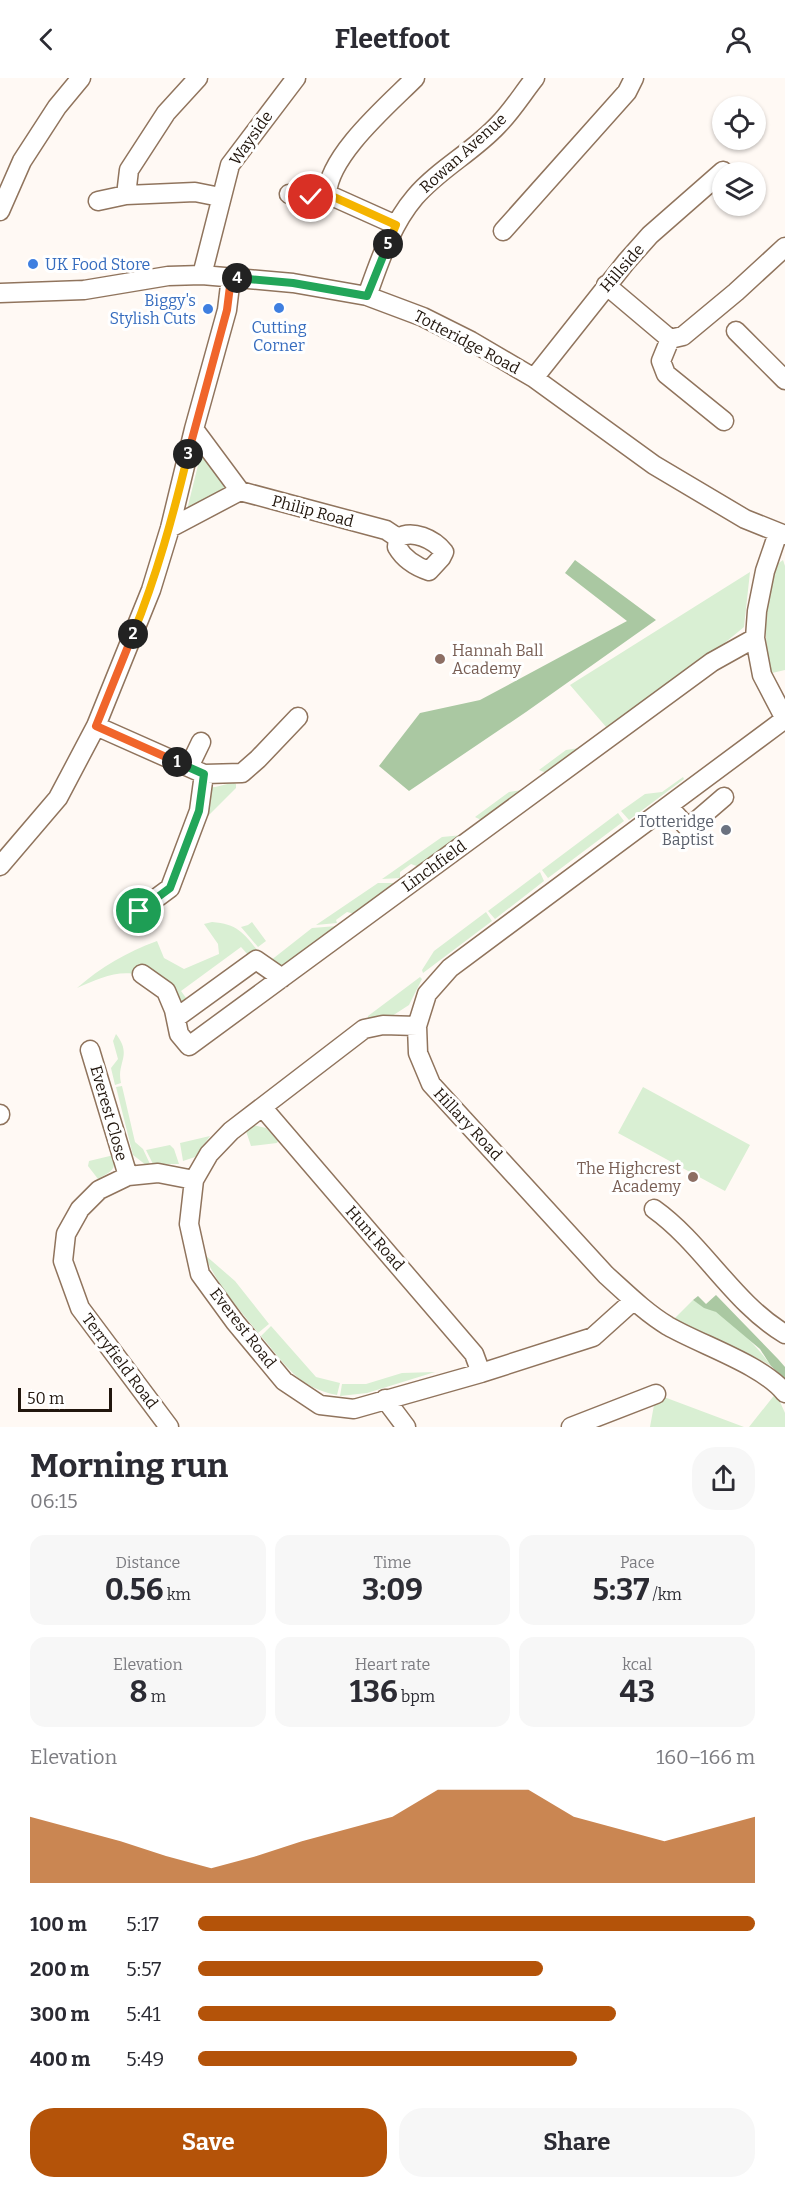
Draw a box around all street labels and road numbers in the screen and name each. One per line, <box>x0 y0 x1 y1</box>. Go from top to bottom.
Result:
street label: Wayside <box>225 107 277 169</box>
street label: Rowan Avenue <box>416 109 510 197</box>
street label: Hillside <box>596 240 648 296</box>
street label: Totteridge Road <box>411 306 524 378</box>
street label: Philip Road <box>270 491 356 531</box>
street label: Linchfield <box>398 836 470 896</box>
street label: Everest Close <box>86 1063 132 1163</box>
street label: Hillary Road <box>430 1084 507 1164</box>
street label: Hunt Road <box>342 1202 409 1275</box>
street label: Everest Road <box>206 1284 280 1372</box>
street label: Terryfield Road <box>78 1310 162 1413</box>

